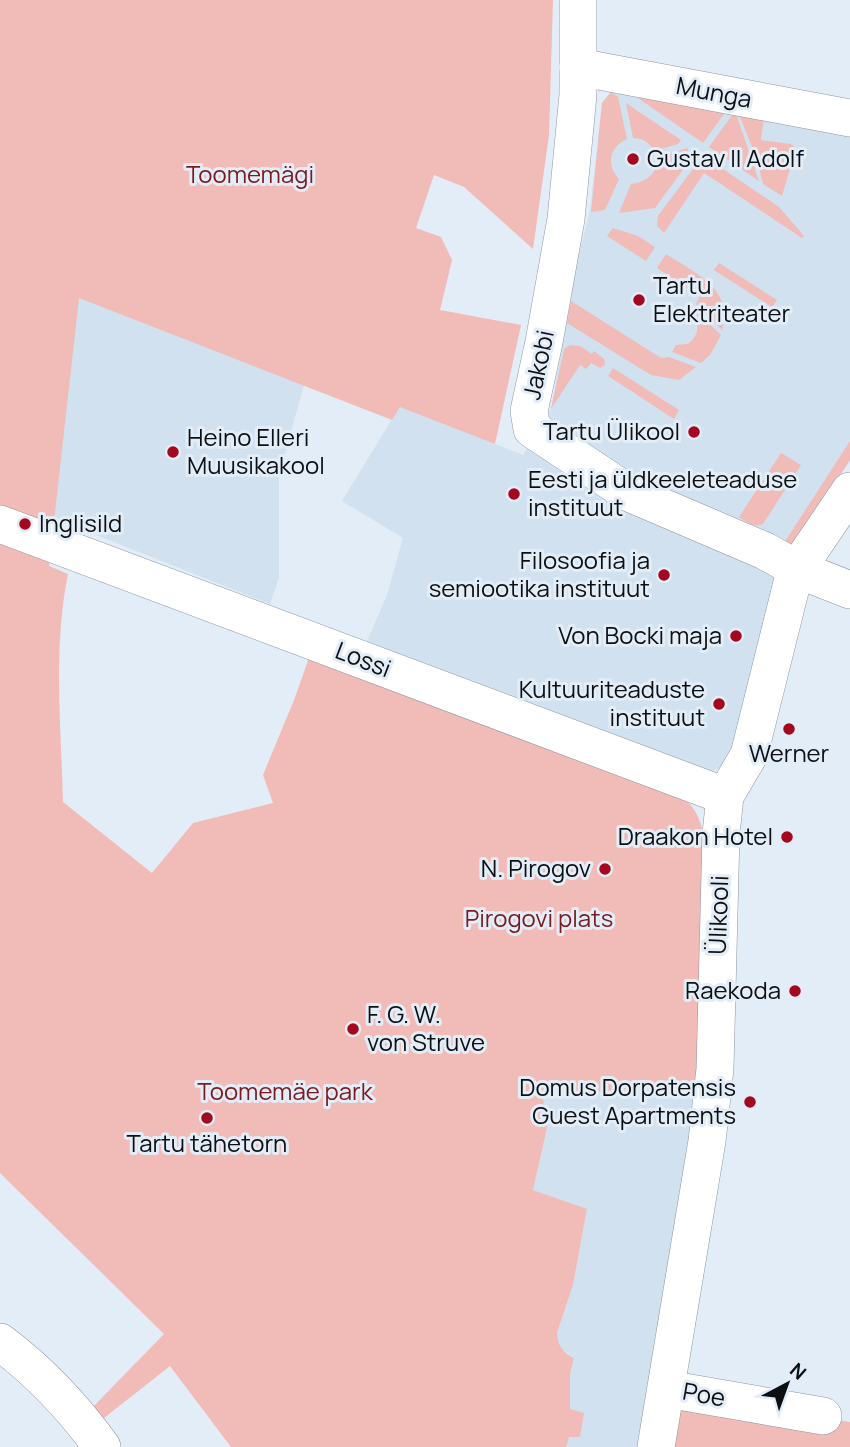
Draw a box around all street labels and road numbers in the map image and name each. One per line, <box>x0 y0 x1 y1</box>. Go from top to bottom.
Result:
street label: Munga <box>674 68 755 115</box>
street label: Jakobi <box>514 327 561 402</box>
street label: Lossi <box>331 633 396 684</box>
street label: Ülikooli <box>700 875 735 955</box>
street label: Poe <box>680 1374 728 1413</box>

